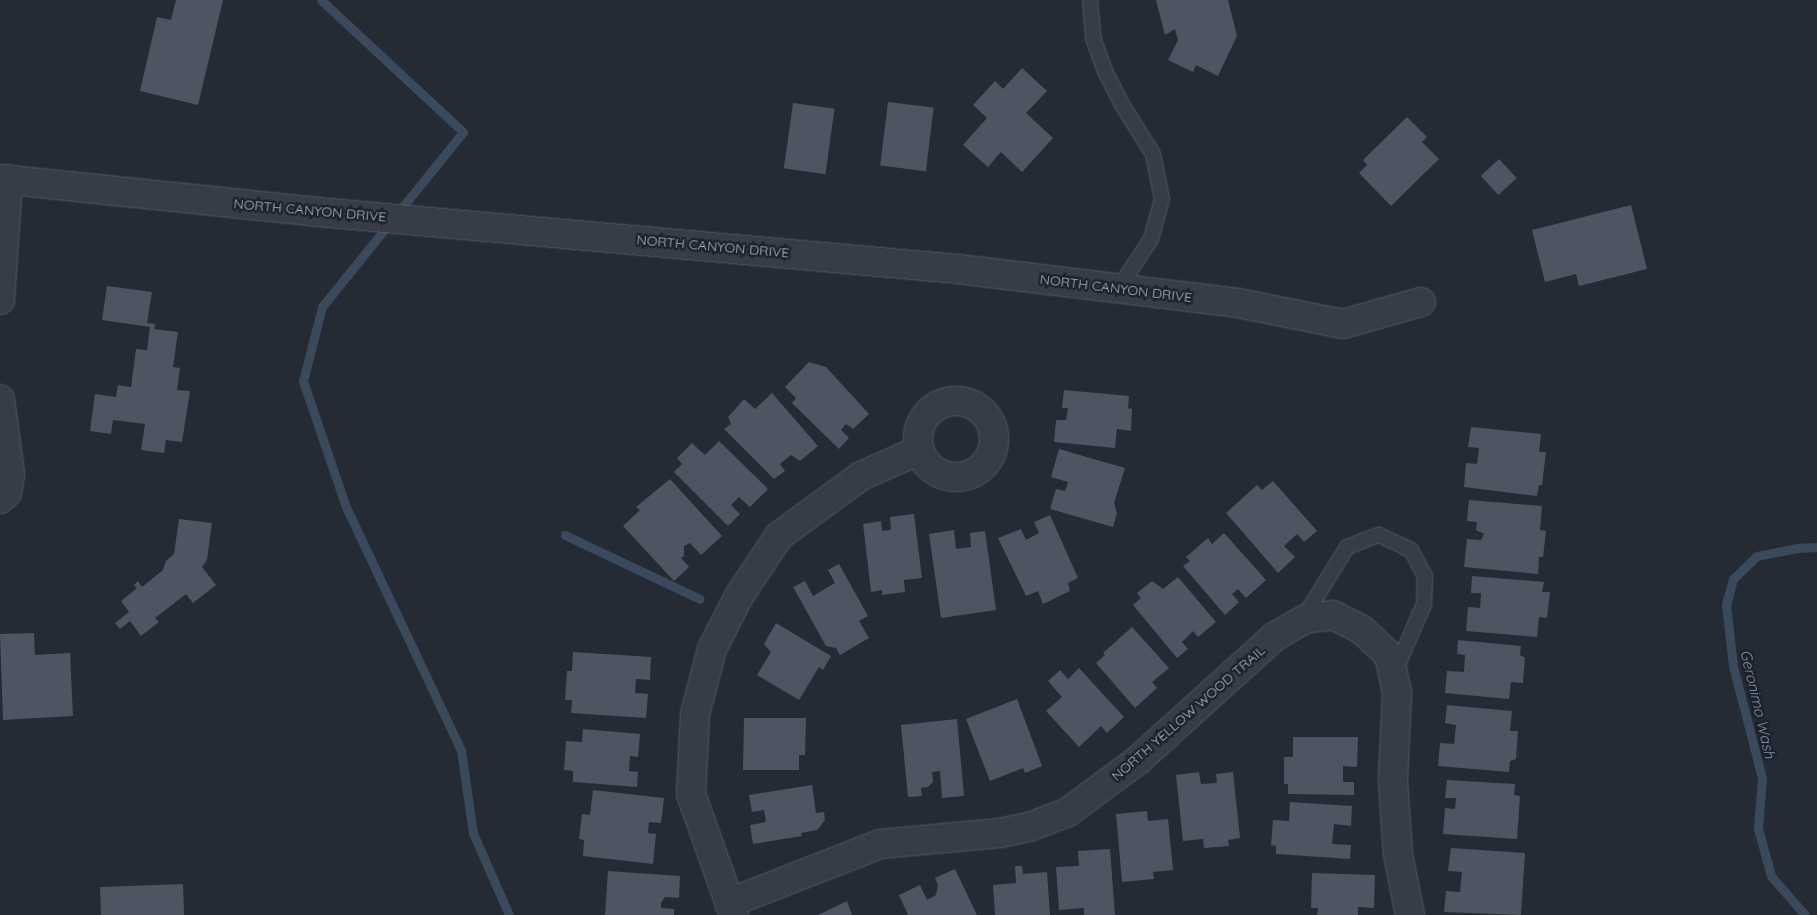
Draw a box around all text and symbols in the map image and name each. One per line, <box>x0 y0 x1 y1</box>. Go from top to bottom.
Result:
street label: NORTH CANYON DRIVE <box>233 195 387 225</box>
street label: NORTH CANYON DRIVE <box>636 231 790 261</box>
street label: NORTH CANYON DRIVE <box>1039 270 1193 306</box>
street label: NORTH YELLOW WOOD TRAIL <box>1108 642 1268 784</box>
water label: Geronimo Wash <box>1737 648 1779 760</box>

